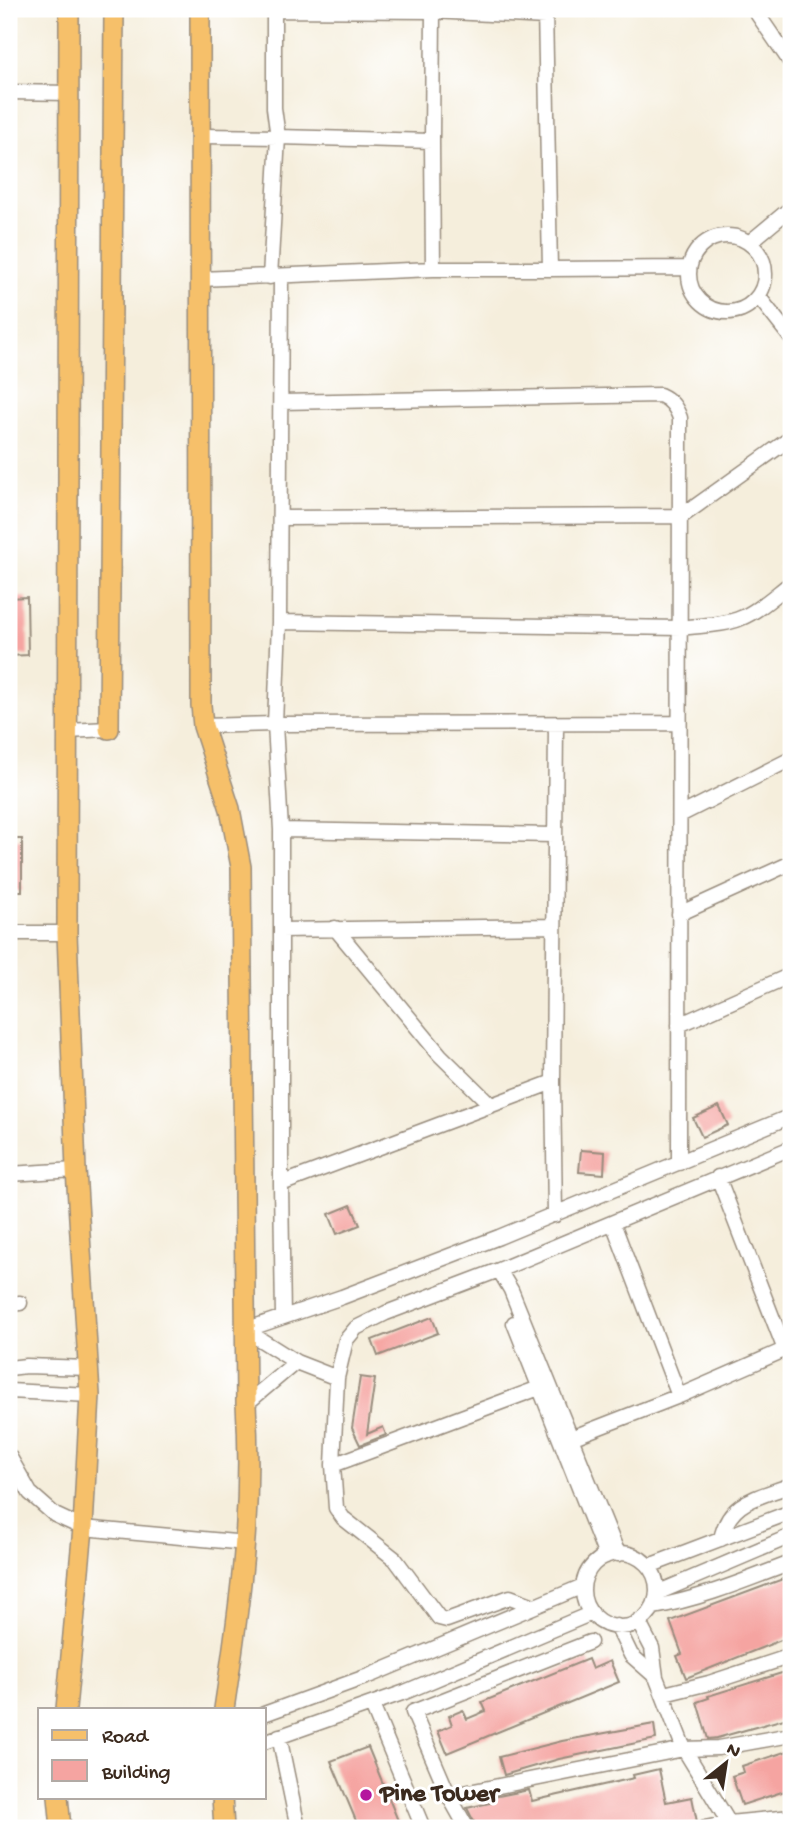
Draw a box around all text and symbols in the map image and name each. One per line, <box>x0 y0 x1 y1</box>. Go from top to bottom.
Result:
legend <box>38 1708 266 1798</box>
text: Road <box>102 1726 150 1751</box>
north arrow <box>692 1728 762 1798</box>
text: N <box>722 1738 744 1764</box>
text: Building <box>101 1762 171 1787</box>
place label: Pine Tower <box>378 1780 501 1811</box>
marker: Pine Tower <box>358 1787 374 1803</box>

